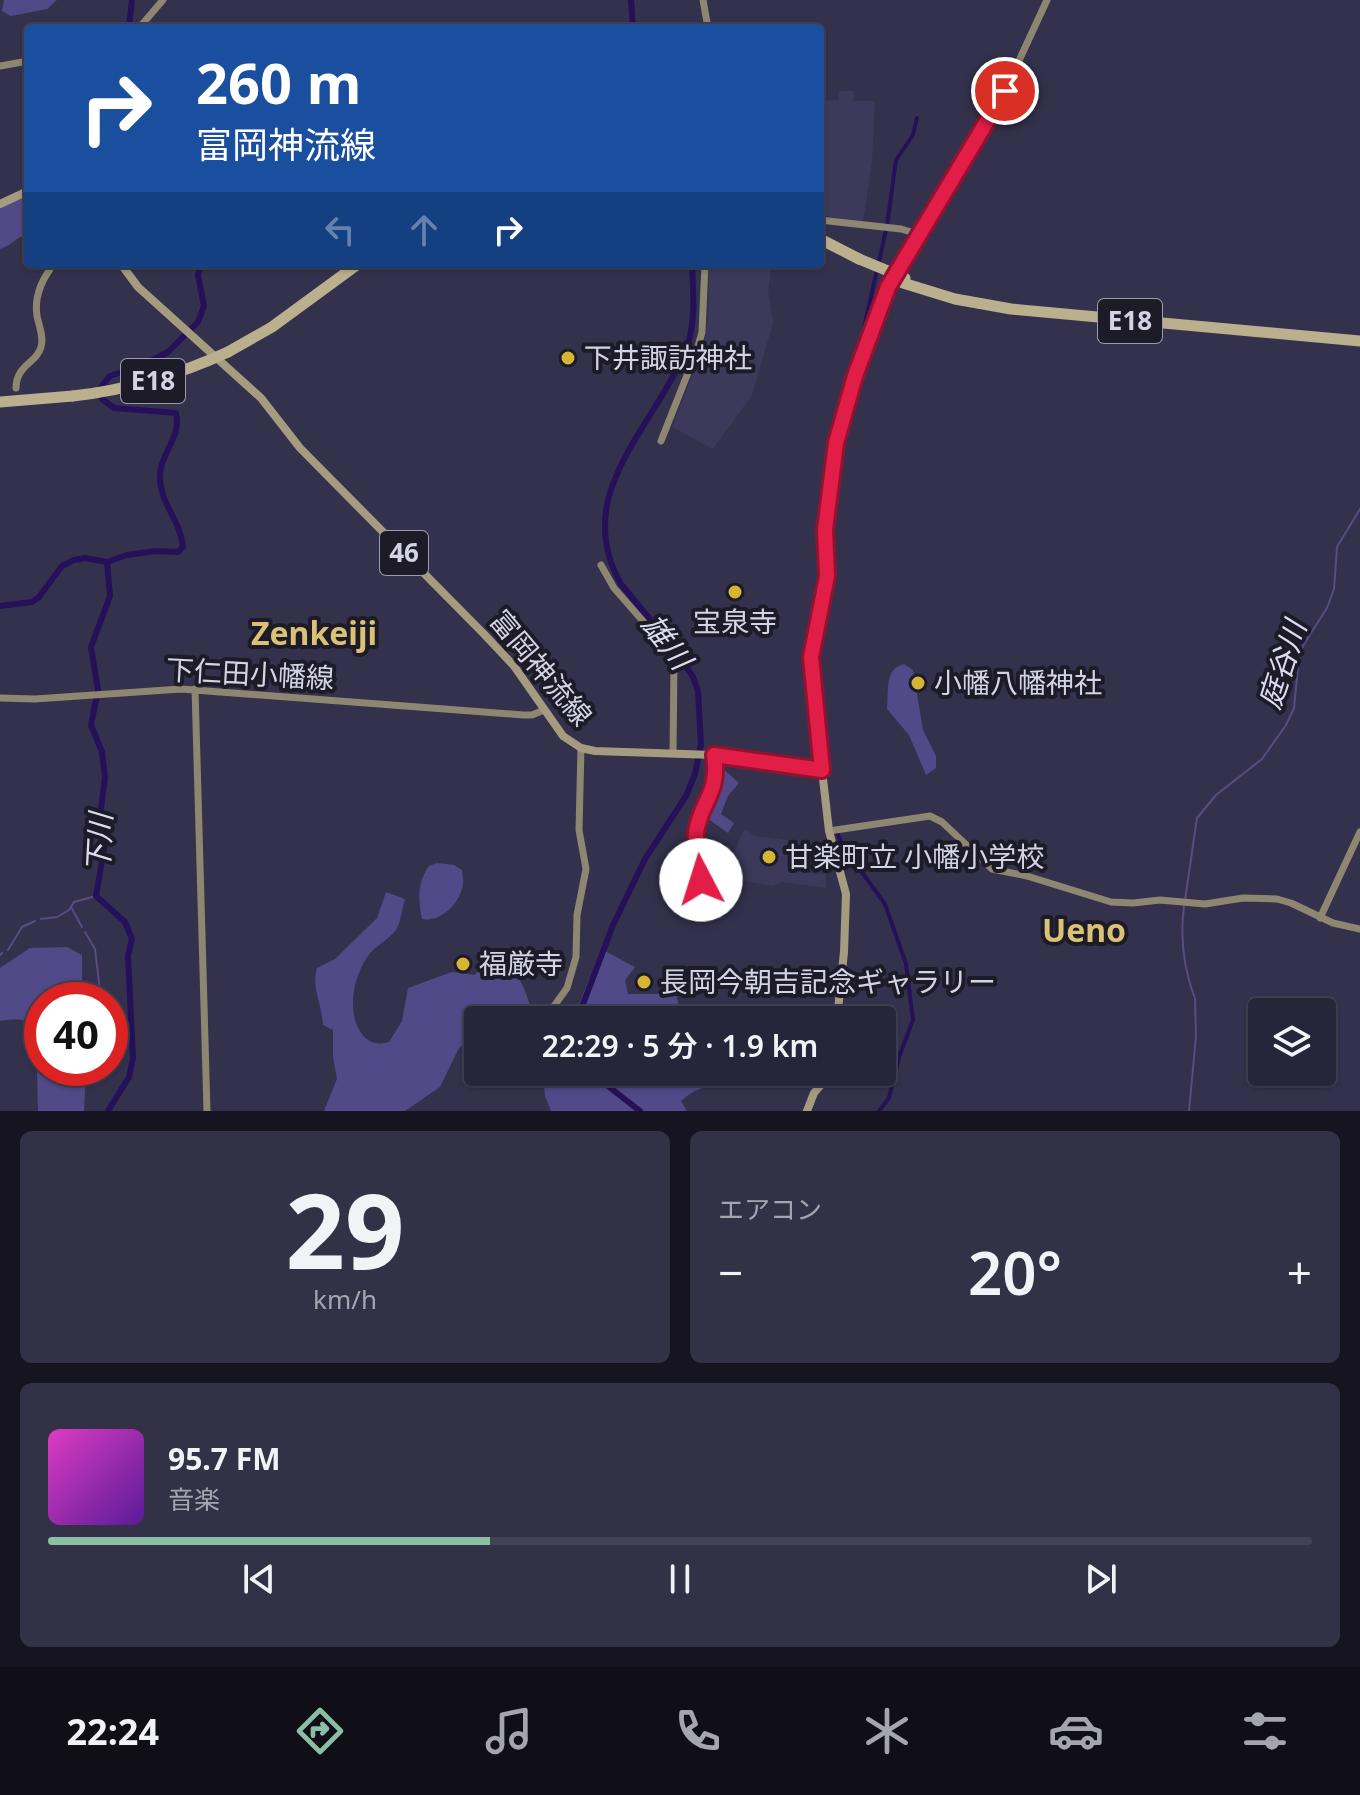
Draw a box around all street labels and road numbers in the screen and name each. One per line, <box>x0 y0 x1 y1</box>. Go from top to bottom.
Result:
road number: E18 <box>1098 299 1162 343</box>
road number: E18 <box>121 359 185 403</box>
road number: 46 <box>380 531 428 575</box>
street label: 富岡神流線 <box>482 602 601 733</box>
street label: 下仁田小幡線 <box>165 650 335 696</box>

